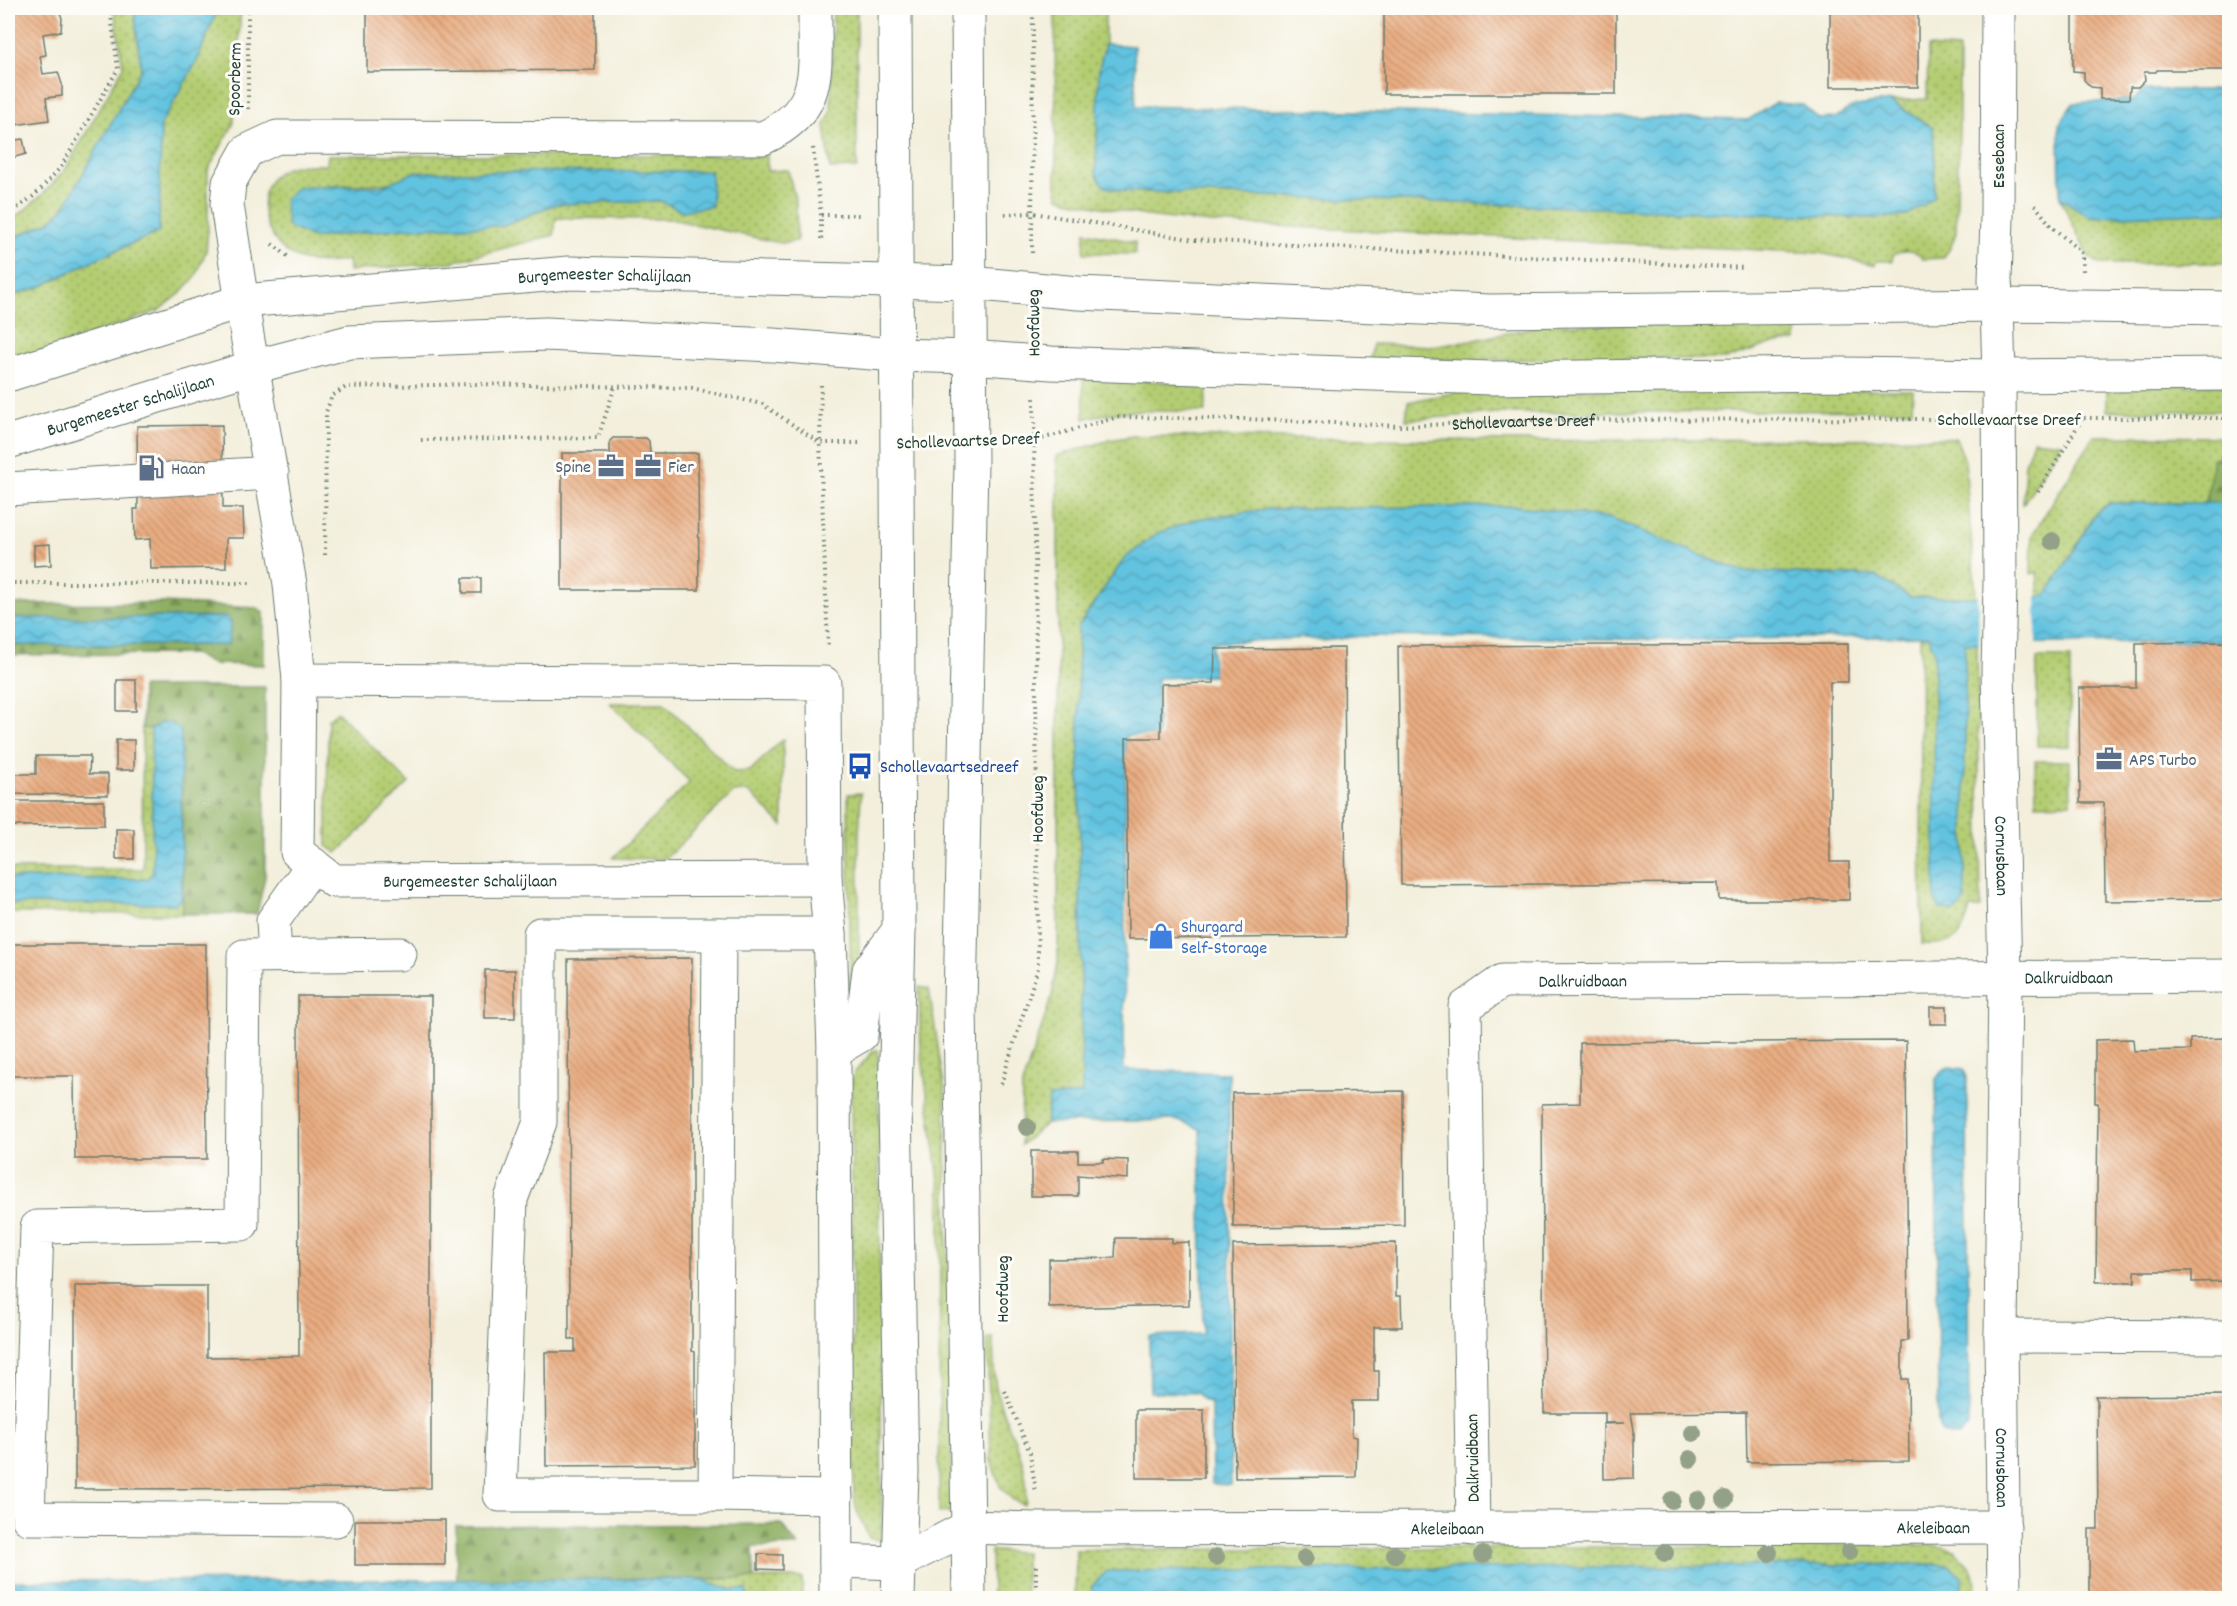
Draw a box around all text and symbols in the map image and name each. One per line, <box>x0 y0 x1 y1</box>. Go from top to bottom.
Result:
street label: Spoorberm <box>223 42 250 116</box>
street label: Essebaan <box>1988 124 2013 188</box>
street label: Burgemeester Schalijlaan <box>517 263 691 292</box>
street label: Hoofdweg <box>1022 289 1049 357</box>
street label: Burgemeester Schalijlaan <box>44 370 218 444</box>
street label: Schollevaartse Dreef <box>1937 409 2081 434</box>
street label: Schollevaartse Dreef <box>1451 410 1596 439</box>
street label: Schollevaartse Dreef <box>896 427 1041 457</box>
office icon: Spine <box>596 451 626 481</box>
office icon: Fier <box>633 451 663 481</box>
fuel station icon: Haan <box>136 453 166 483</box>
place label: Spine <box>555 456 591 481</box>
place label: Fier <box>668 456 694 481</box>
place label: Haan <box>171 458 205 483</box>
office icon: APS Turbo <box>2094 744 2124 774</box>
place label: APS Turbo <box>2129 749 2197 774</box>
bus stop icon: Schollevaartsedreef <box>845 751 875 781</box>
place label: Schollevaartsedreef <box>880 756 1019 781</box>
street label: Hoofdweg <box>1027 775 1052 843</box>
street label: Cornusbaan <box>1986 815 2013 896</box>
street label: Burgemeester Schalijlaan <box>383 870 557 896</box>
place label: Shurgard Self-Storage <box>1181 916 1267 962</box>
shop icon: Shurgard Self-Storage <box>1146 921 1176 951</box>
street label: Dalkruidbaan <box>2024 967 2113 992</box>
street label: Dalkruidbaan <box>1538 970 1627 996</box>
street label: Hoofdweg <box>992 1255 1017 1323</box>
street label: Dalkruidbaan <box>1461 1413 1488 1502</box>
street label: Cornusbaan <box>1987 1427 2013 1508</box>
street label: Akeleibaan <box>1896 1517 1970 1542</box>
street label: Akeleibaan <box>1410 1518 1484 1543</box>

